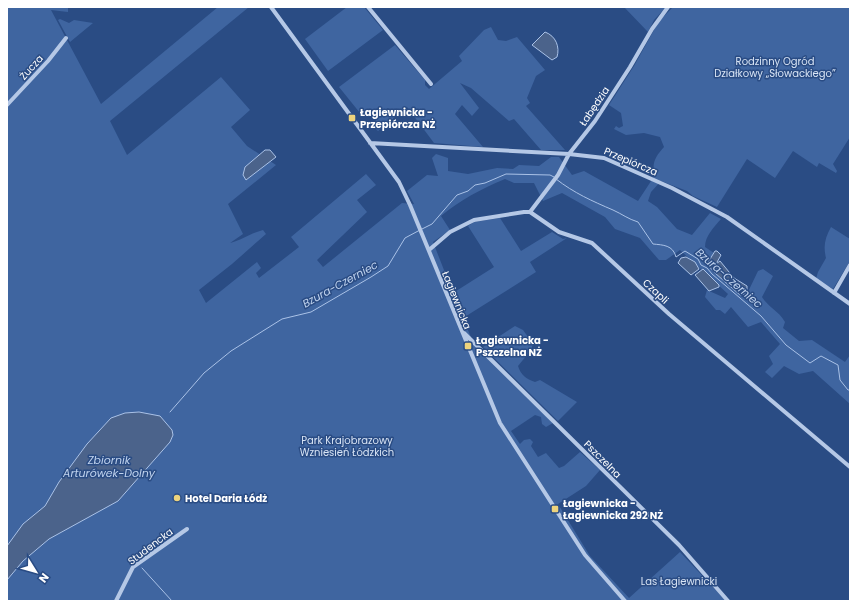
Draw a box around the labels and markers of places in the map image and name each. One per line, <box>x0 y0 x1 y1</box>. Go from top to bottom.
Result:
place label: Łagiewnicka - Przepiórcza NŻ <box>360 105 435 132</box>
marker: Łagiewnicka - Przepiórcza NŻ <box>347 113 357 123</box>
place label: Łagiewnicka - Pszczelna NŻ <box>476 333 549 360</box>
marker: Łagiewnicka - Pszczelna NŻ <box>463 341 473 351</box>
place label: Hotel Daria Łódż <box>185 491 267 506</box>
marker: Hotel Daria Łódż <box>172 493 182 503</box>
place label: Łagiewnicka - Łagiewnicka 292 NŻ <box>563 496 663 523</box>
marker: Łagiewnicka - Łagiewnicka 292 NŻ <box>550 504 560 514</box>

